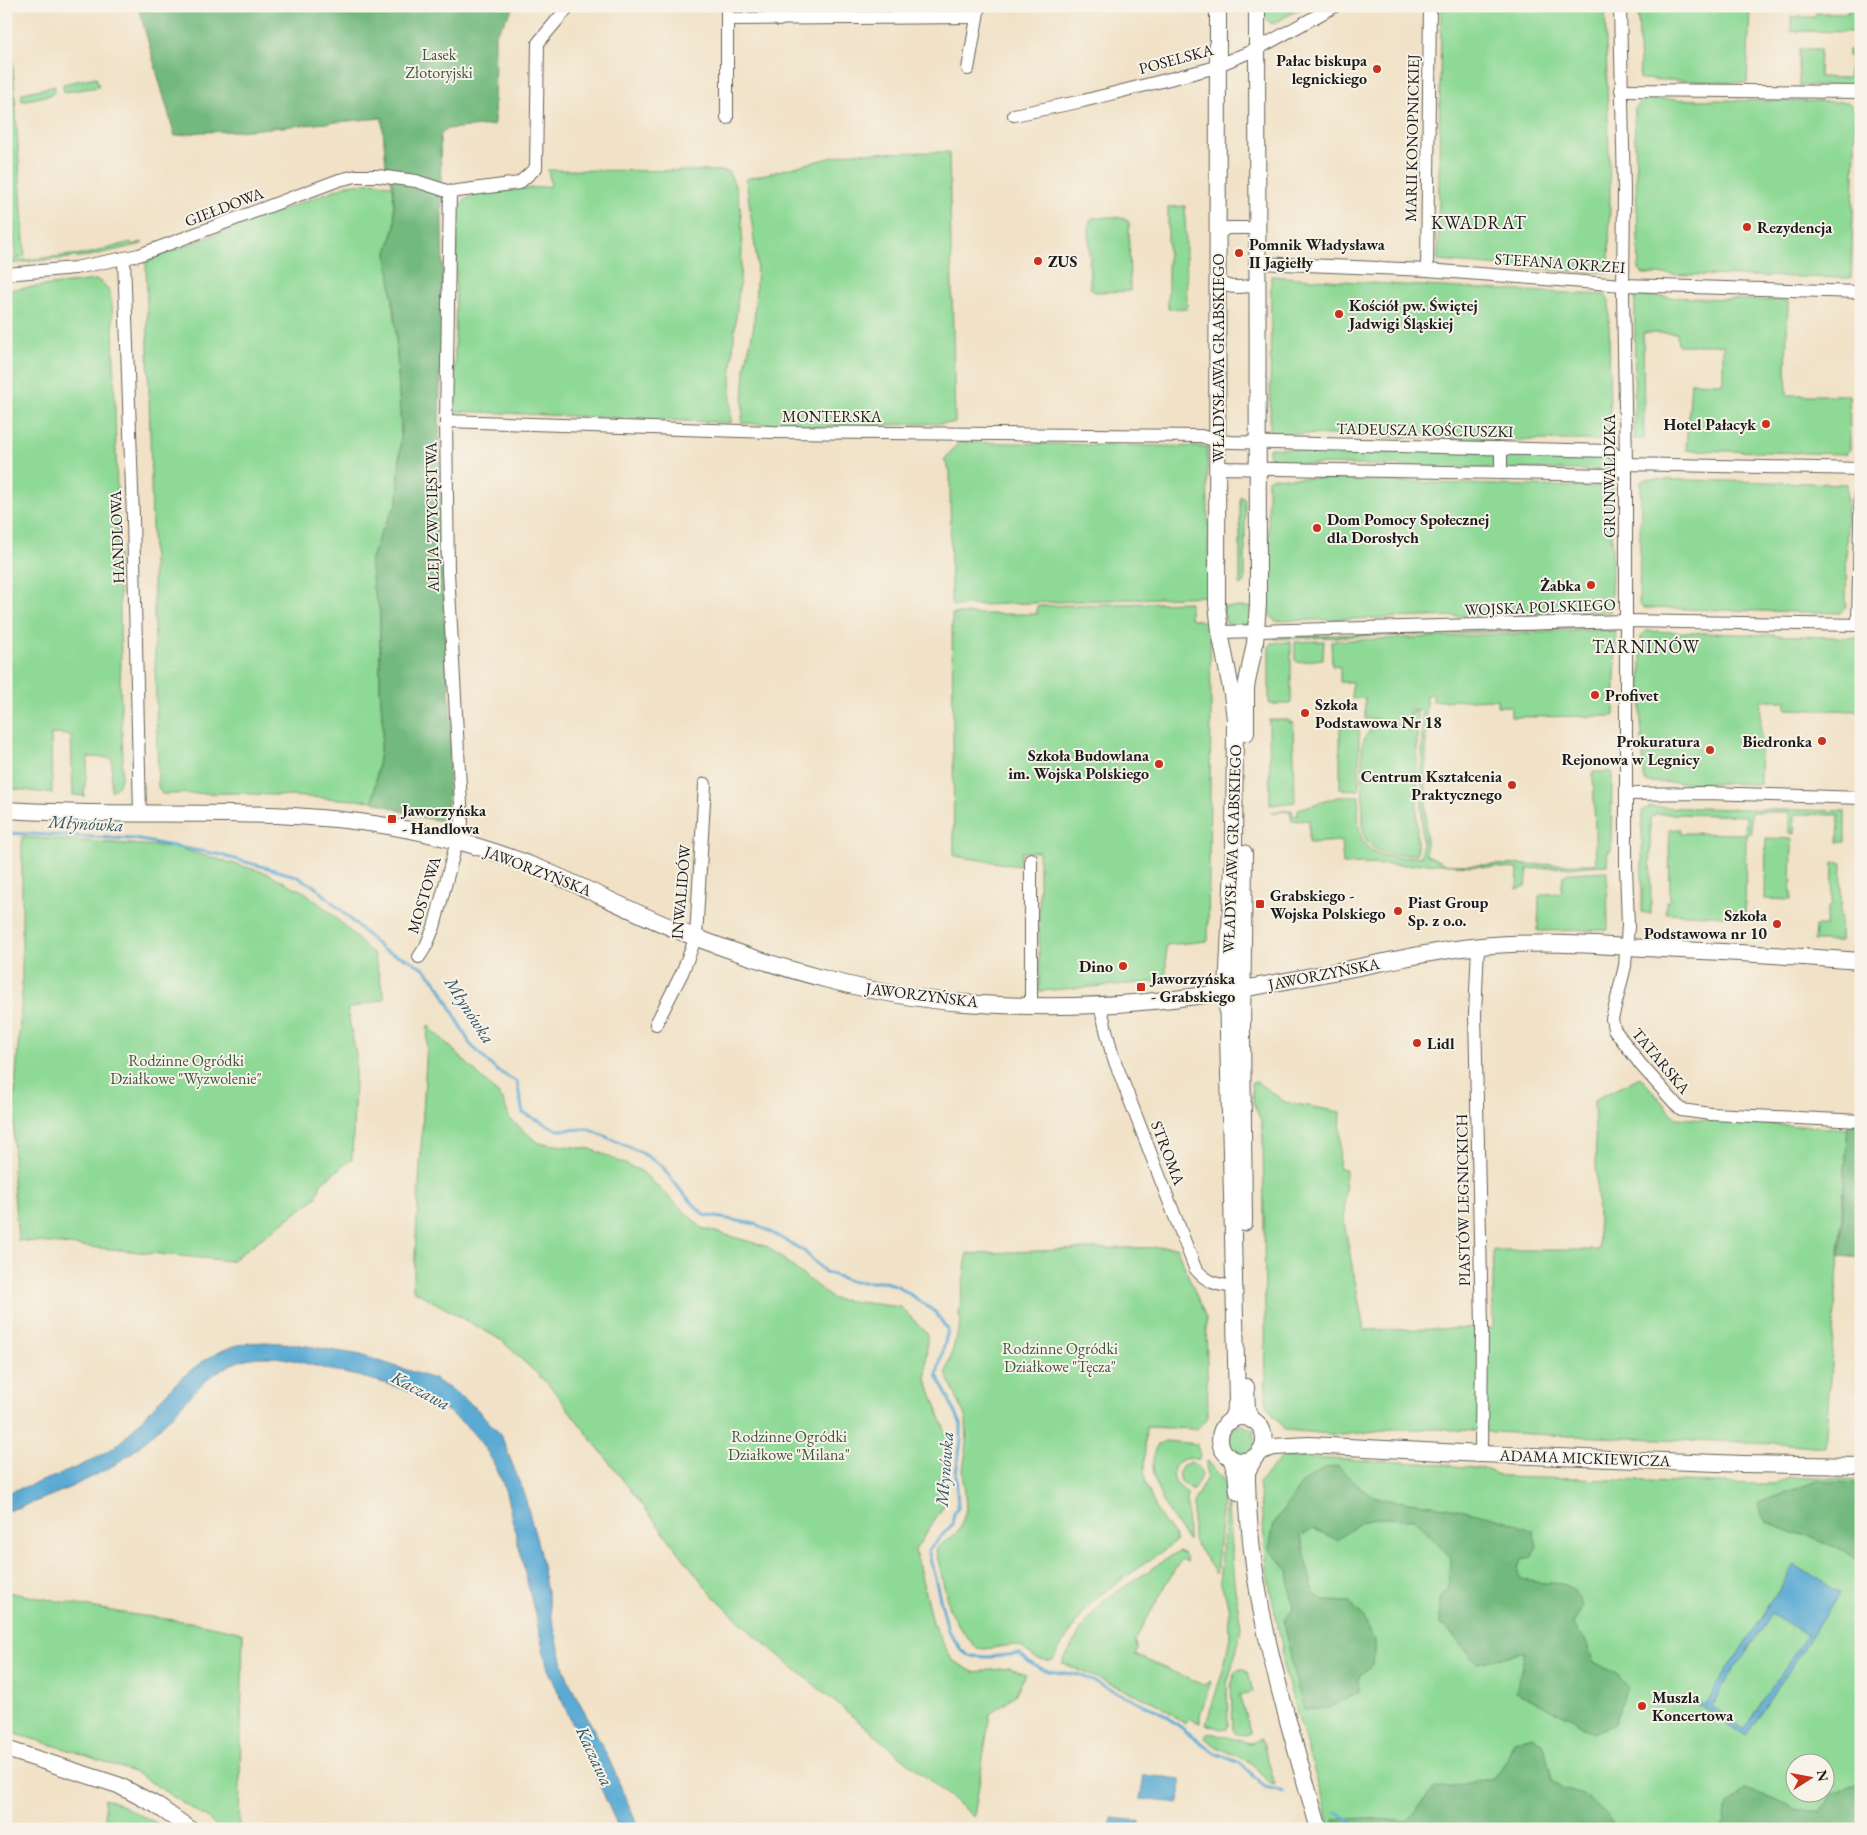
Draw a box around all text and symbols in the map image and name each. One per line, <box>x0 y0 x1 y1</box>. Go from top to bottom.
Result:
street label: POSELSKA <box>1136 39 1216 79</box>
park label: Lasek Złotoryjski <box>405 44 473 83</box>
place label: Pałac biskupa legnickiego <box>1276 50 1368 89</box>
street label: MARII KONOPNICKIEJ <box>1400 54 1424 222</box>
marker: Pałac biskupa legnickiego <box>1371 63 1383 75</box>
street label: GIEŁDOWA <box>182 182 267 232</box>
district label: KWADRAT <box>1431 211 1527 234</box>
place label: Rezydencja <box>1757 217 1833 238</box>
marker: Rezydencja <box>1741 221 1753 233</box>
place label: Pomnik Władysława II Jagiełły <box>1249 234 1386 273</box>
marker: Pomnik Władysława II Jagiełły <box>1233 247 1245 259</box>
street label: STEFANA OKRZEI <box>1494 248 1627 278</box>
place label: ZUS <box>1048 251 1077 272</box>
street label: WŁADYSŁAWA GRABSKIEGO <box>1208 253 1229 463</box>
marker: ZUS <box>1032 255 1044 267</box>
place label: Kościół pw. Świętej Jadwigi Śląskiej <box>1347 295 1478 334</box>
marker: Kościół pw. Świętej Jadwigi Śląskiej <box>1333 308 1345 320</box>
street label: MONTERSKA <box>782 406 883 427</box>
street label: GRUNWALDZKA <box>1599 413 1620 538</box>
place label: Hotel Pałacyk <box>1664 414 1756 435</box>
street label: TADEUSZA KOŚCIUSZKI <box>1336 418 1514 442</box>
marker: Hotel Pałacyk <box>1760 418 1772 430</box>
street label: ALEJA ZWYCIĘSTWA <box>420 441 444 593</box>
street label: HANDLOWA <box>105 489 129 584</box>
place label: Dom Pomocy Społecznej dla Dorosłych <box>1327 509 1489 548</box>
marker: Dom Pomocy Społecznej dla Dorosłych <box>1311 522 1323 534</box>
place label: Żabka <box>1540 575 1582 596</box>
marker: Żabka <box>1585 579 1597 591</box>
street label: WOJSKA POLSKIEGO <box>1464 594 1616 620</box>
district label: TARNINÓW <box>1592 635 1700 658</box>
place label: Profivet <box>1605 685 1659 706</box>
marker: Profivet <box>1589 689 1601 701</box>
place label: Szkoła Podstawowa Nr 18 <box>1315 694 1442 733</box>
marker: Szkoła Podstawowa Nr 18 <box>1299 707 1311 719</box>
place label: Prokuratura Rejonowa w Legnicy <box>1561 731 1701 770</box>
place label: Biedronka <box>1742 731 1813 752</box>
marker: Biedronka <box>1816 735 1828 747</box>
street label: WŁADYSŁAWA GRABSKIEGO <box>1218 744 1246 954</box>
marker: Prokuratura Rejonowa w Legnicy <box>1704 744 1716 756</box>
place label: Szkoła Budowlana im. Wojska Polskiego <box>1008 745 1150 784</box>
marker: Szkoła Budowlana im. Wojska Polskiego <box>1153 758 1165 770</box>
place label: Centrum Kształcenia Praktycznego <box>1361 766 1503 805</box>
marker: Centrum Kształcenia Praktycznego <box>1506 779 1518 791</box>
place label: Jaworzyńska - Handlowa <box>400 800 487 839</box>
water label: Młynówka <box>47 809 124 837</box>
marker: Jaworzyńska - Handlowa <box>386 813 398 825</box>
street label: JAWORZYŃSKA <box>480 840 595 901</box>
street label: INWALIDÓW <box>666 843 696 940</box>
street label: MOSTOWA <box>402 853 446 936</box>
place label: Grabskiego - Wojska Polskiego <box>1270 885 1385 924</box>
place label: Piast Group Sp. z o.o. <box>1408 892 1489 931</box>
marker: Grabskiego - Wojska Polskiego <box>1254 898 1266 910</box>
marker: Piast Group Sp. z o.o. <box>1392 905 1404 917</box>
place label: Szkoła Podstawowa nr 10 <box>1644 905 1768 944</box>
marker: Szkoła Podstawowa nr 10 <box>1771 918 1783 930</box>
street label: JAWORZYŃSKA <box>1265 953 1382 995</box>
place label: Dino <box>1079 956 1113 977</box>
marker: Dino <box>1117 960 1129 972</box>
place label: Jaworzyńska - Grabskiego <box>1149 968 1236 1007</box>
water label: Młynówka <box>438 971 500 1048</box>
street label: JAWORZYŃSKA <box>863 977 980 1012</box>
marker: Jaworzyńska - Grabskiego <box>1135 981 1147 993</box>
street label: TATARSKA <box>1627 1024 1695 1099</box>
place label: Lidl <box>1427 1033 1455 1054</box>
marker: Lidl <box>1411 1037 1423 1049</box>
park label: Rodzinne Ogródki Działkowe "Wyzwolenie" <box>110 1050 262 1089</box>
street label: PIASTÓW LEGNICKICH <box>1451 1113 1475 1287</box>
street label: STROMA <box>1146 1118 1190 1189</box>
park label: Rodzinne Ogródki Działkowe "Tęcza" <box>1002 1338 1118 1377</box>
water label: Kaczawa <box>387 1365 454 1415</box>
park label: Rodzinne Ogródki Działkowe "Milana" <box>728 1426 850 1465</box>
water label: Młynówka <box>930 1431 959 1508</box>
street label: ADAMA MICKIEWICZA <box>1498 1444 1672 1472</box>
place label: Muszla Koncertowa <box>1652 1687 1734 1726</box>
marker: Muszla Koncertowa <box>1636 1700 1648 1712</box>
water label: Kaczawa <box>571 1722 619 1790</box>
north arrow <box>1784 1752 1834 1802</box>
text: N <box>1813 1768 1833 1783</box>

